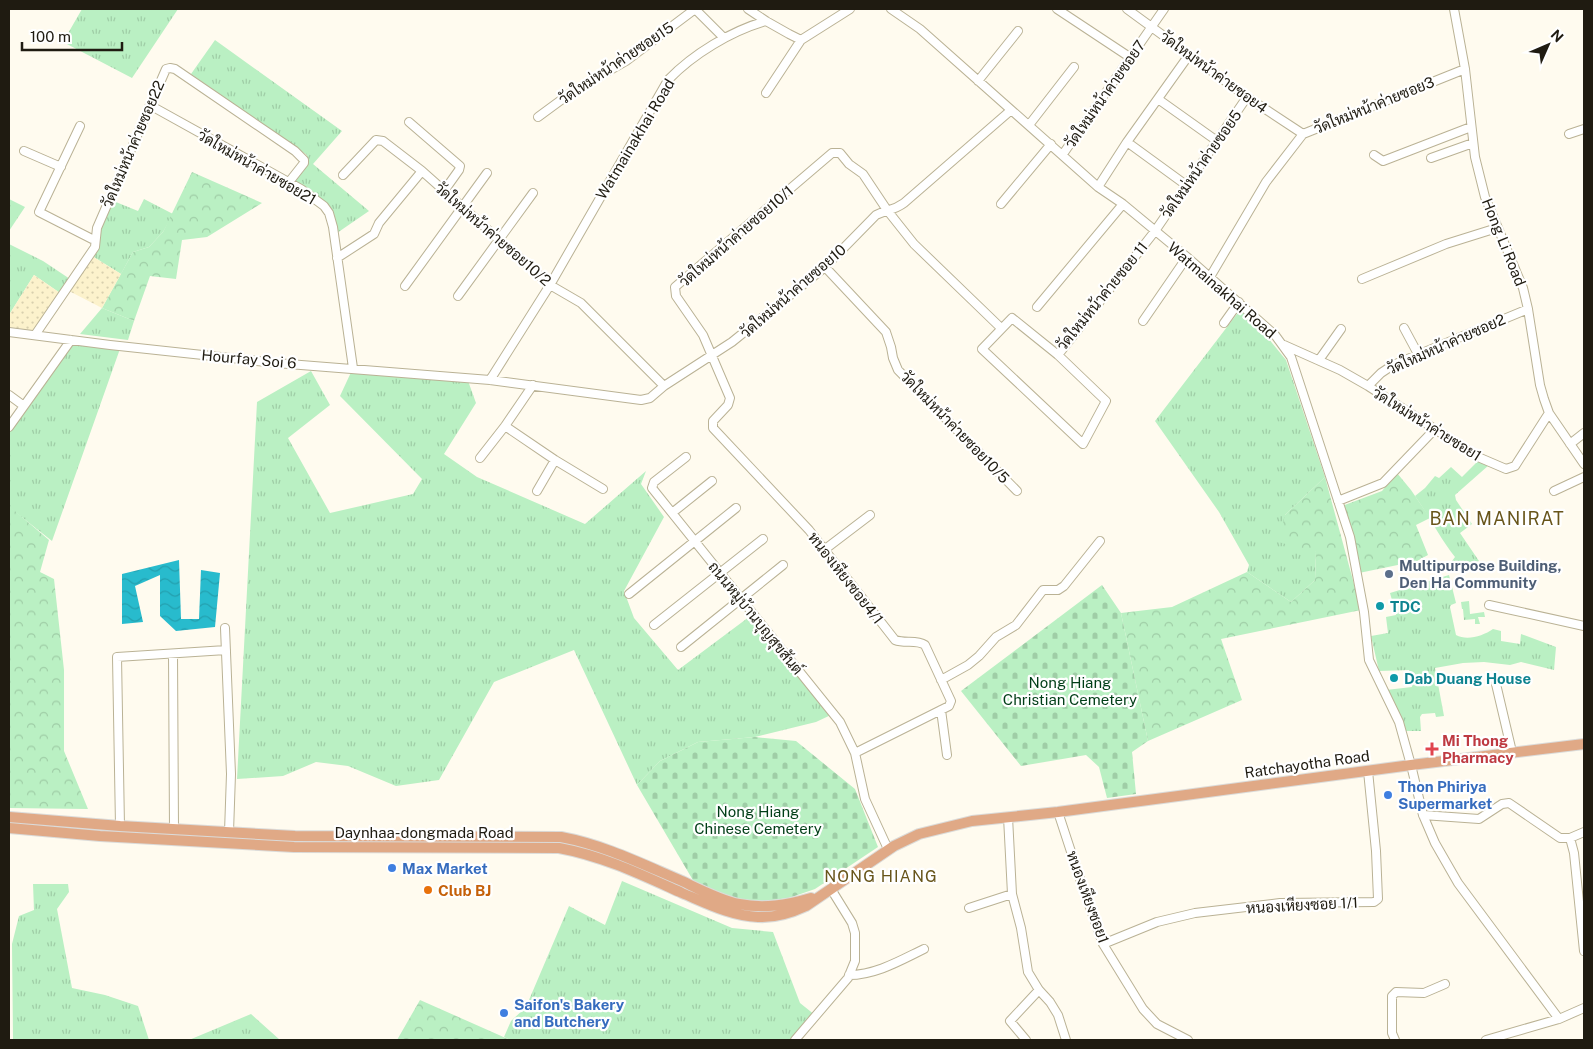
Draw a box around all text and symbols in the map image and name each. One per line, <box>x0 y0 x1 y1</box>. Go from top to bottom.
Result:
street label: วัดใหม่หน้าค่ายซอย15 <box>555 17 677 108</box>
scale bar <box>22 20 122 52</box>
north arrow <box>1523 20 1573 70</box>
text: N <box>1548 26 1567 45</box>
street label: วัดใหม่หน้าค่ายซอย4 <box>1157 27 1271 117</box>
text: 100 m <box>30 28 71 45</box>
street label: วัดใหม่หน้าค่ายซอย7 <box>1061 36 1149 151</box>
street label: วัดใหม่หน้าค่ายซอย3 <box>1311 72 1437 137</box>
street label: Watmainakhai Road <box>592 76 678 202</box>
street label: วัดใหม่หน้าค่ายซอย22 <box>98 77 168 210</box>
street label: วัดใหม่หน้าค่ายซอย5 <box>1156 106 1245 221</box>
street label: วัดใหม่หน้าค่ายซอย21 <box>195 125 320 208</box>
street label: วัดใหม่หน้าค่ายซอย10/2 <box>431 178 555 289</box>
street label: วัดใหม่หน้าค่ายซอย10/1 <box>675 181 797 291</box>
street label: Hong Li Road <box>1479 196 1529 288</box>
street label: วัดใหม่หน้าค่ายซอย 11 <box>1052 238 1151 354</box>
street label: Watmainakhai Road <box>1164 238 1280 342</box>
street label: วัดใหม่หน้าค่ายซอย10 <box>736 240 850 342</box>
street label: วัดใหม่หน้าค่ายซอย2 <box>1384 309 1508 378</box>
street label: Hourfay Soi 6 <box>201 346 297 372</box>
street label: วัดใหม่หน้าค่ายซอย10/5 <box>897 367 1014 487</box>
street label: วัดใหม่หน้าค่ายซอย1 <box>1369 383 1485 464</box>
district label: BAN MANIRAT <box>1429 508 1565 529</box>
street label: หนองเหียงซอย4/1 <box>805 528 888 627</box>
place label: Multipurpose Building, Den Ha Community <box>1399 557 1562 591</box>
street label: ถนนหมู่บ้านบุญสุขสันต์ <box>703 558 807 680</box>
marker: Multipurpose Building, Den Ha Community <box>1383 568 1395 580</box>
place label: TDC <box>1390 598 1421 615</box>
marker: TDC <box>1374 600 1386 612</box>
place label: Dab Duang House <box>1404 670 1531 687</box>
marker: Dab Duang House <box>1388 672 1400 684</box>
park label: Nong Hiang Christian Cemetery <box>1003 674 1137 708</box>
place label: Mi Thong Pharmacy <box>1442 732 1514 766</box>
marker: Mi Thong Pharmacy <box>1426 743 1438 755</box>
street label: Ratchayotha Road <box>1243 747 1371 781</box>
place label: Thon Phiriya Supermarket <box>1398 778 1492 812</box>
marker: Thon Phiriya Supermarket <box>1382 789 1394 801</box>
park label: Nong Hiang Chinese Cemetery <box>694 803 822 837</box>
street label: Daynhaa-dongmada Road <box>334 824 514 841</box>
street label: หนองเหียงซอย1 <box>1063 848 1114 945</box>
place label: Max Market <box>402 860 488 877</box>
marker: Max Market <box>386 862 398 874</box>
district label: NONG HIANG <box>824 867 938 886</box>
place label: Club BJ <box>438 882 491 899</box>
marker: Club BJ <box>422 884 434 896</box>
street label: หนองเหียงซอย 1/1 <box>1246 893 1358 916</box>
place label: Saifon's Bakery and Butchery <box>514 996 625 1030</box>
marker: Saifon's Bakery and Butchery <box>498 1007 510 1019</box>

